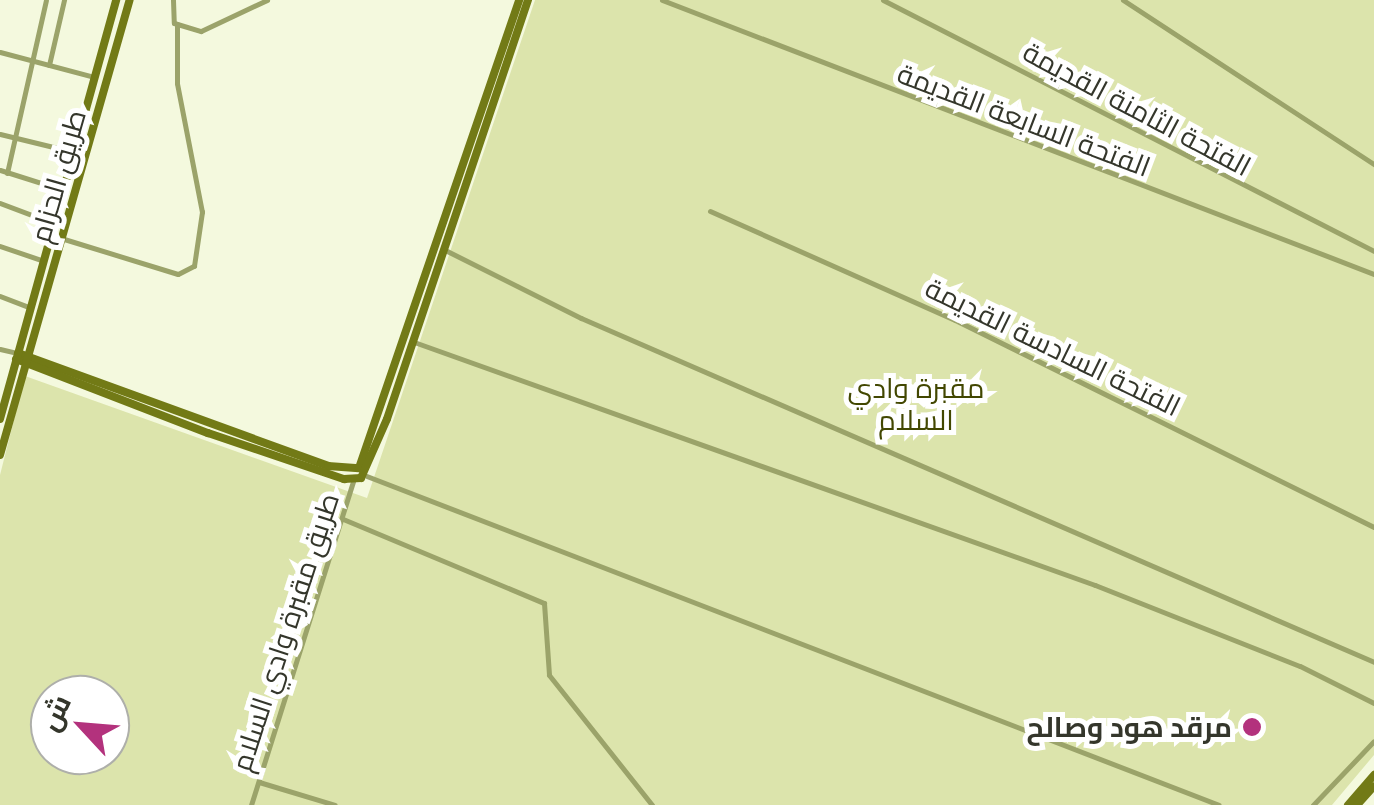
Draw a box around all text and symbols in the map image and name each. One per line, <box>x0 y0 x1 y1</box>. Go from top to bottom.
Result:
street label: الفتحة الثامنة القديمة <box>1017 35 1257 183</box>
street label: الفتحة السابعة القديمة <box>893 56 1155 184</box>
street label: طريق الحزام <box>23 106 93 246</box>
street label: الفتحة السادسة القديمة <box>920 271 1186 423</box>
park label: مقبرة وادي السلام <box>847 371 985 437</box>
street label: طريق مقبرة وادي السلام <box>224 489 346 775</box>
north arrow <box>30 675 130 775</box>
text: ش <box>32 689 78 736</box>
place label: مرقد هود وصالح <box>1027 710 1232 744</box>
marker: مرقد هود وصالح <box>1241 716 1263 738</box>

